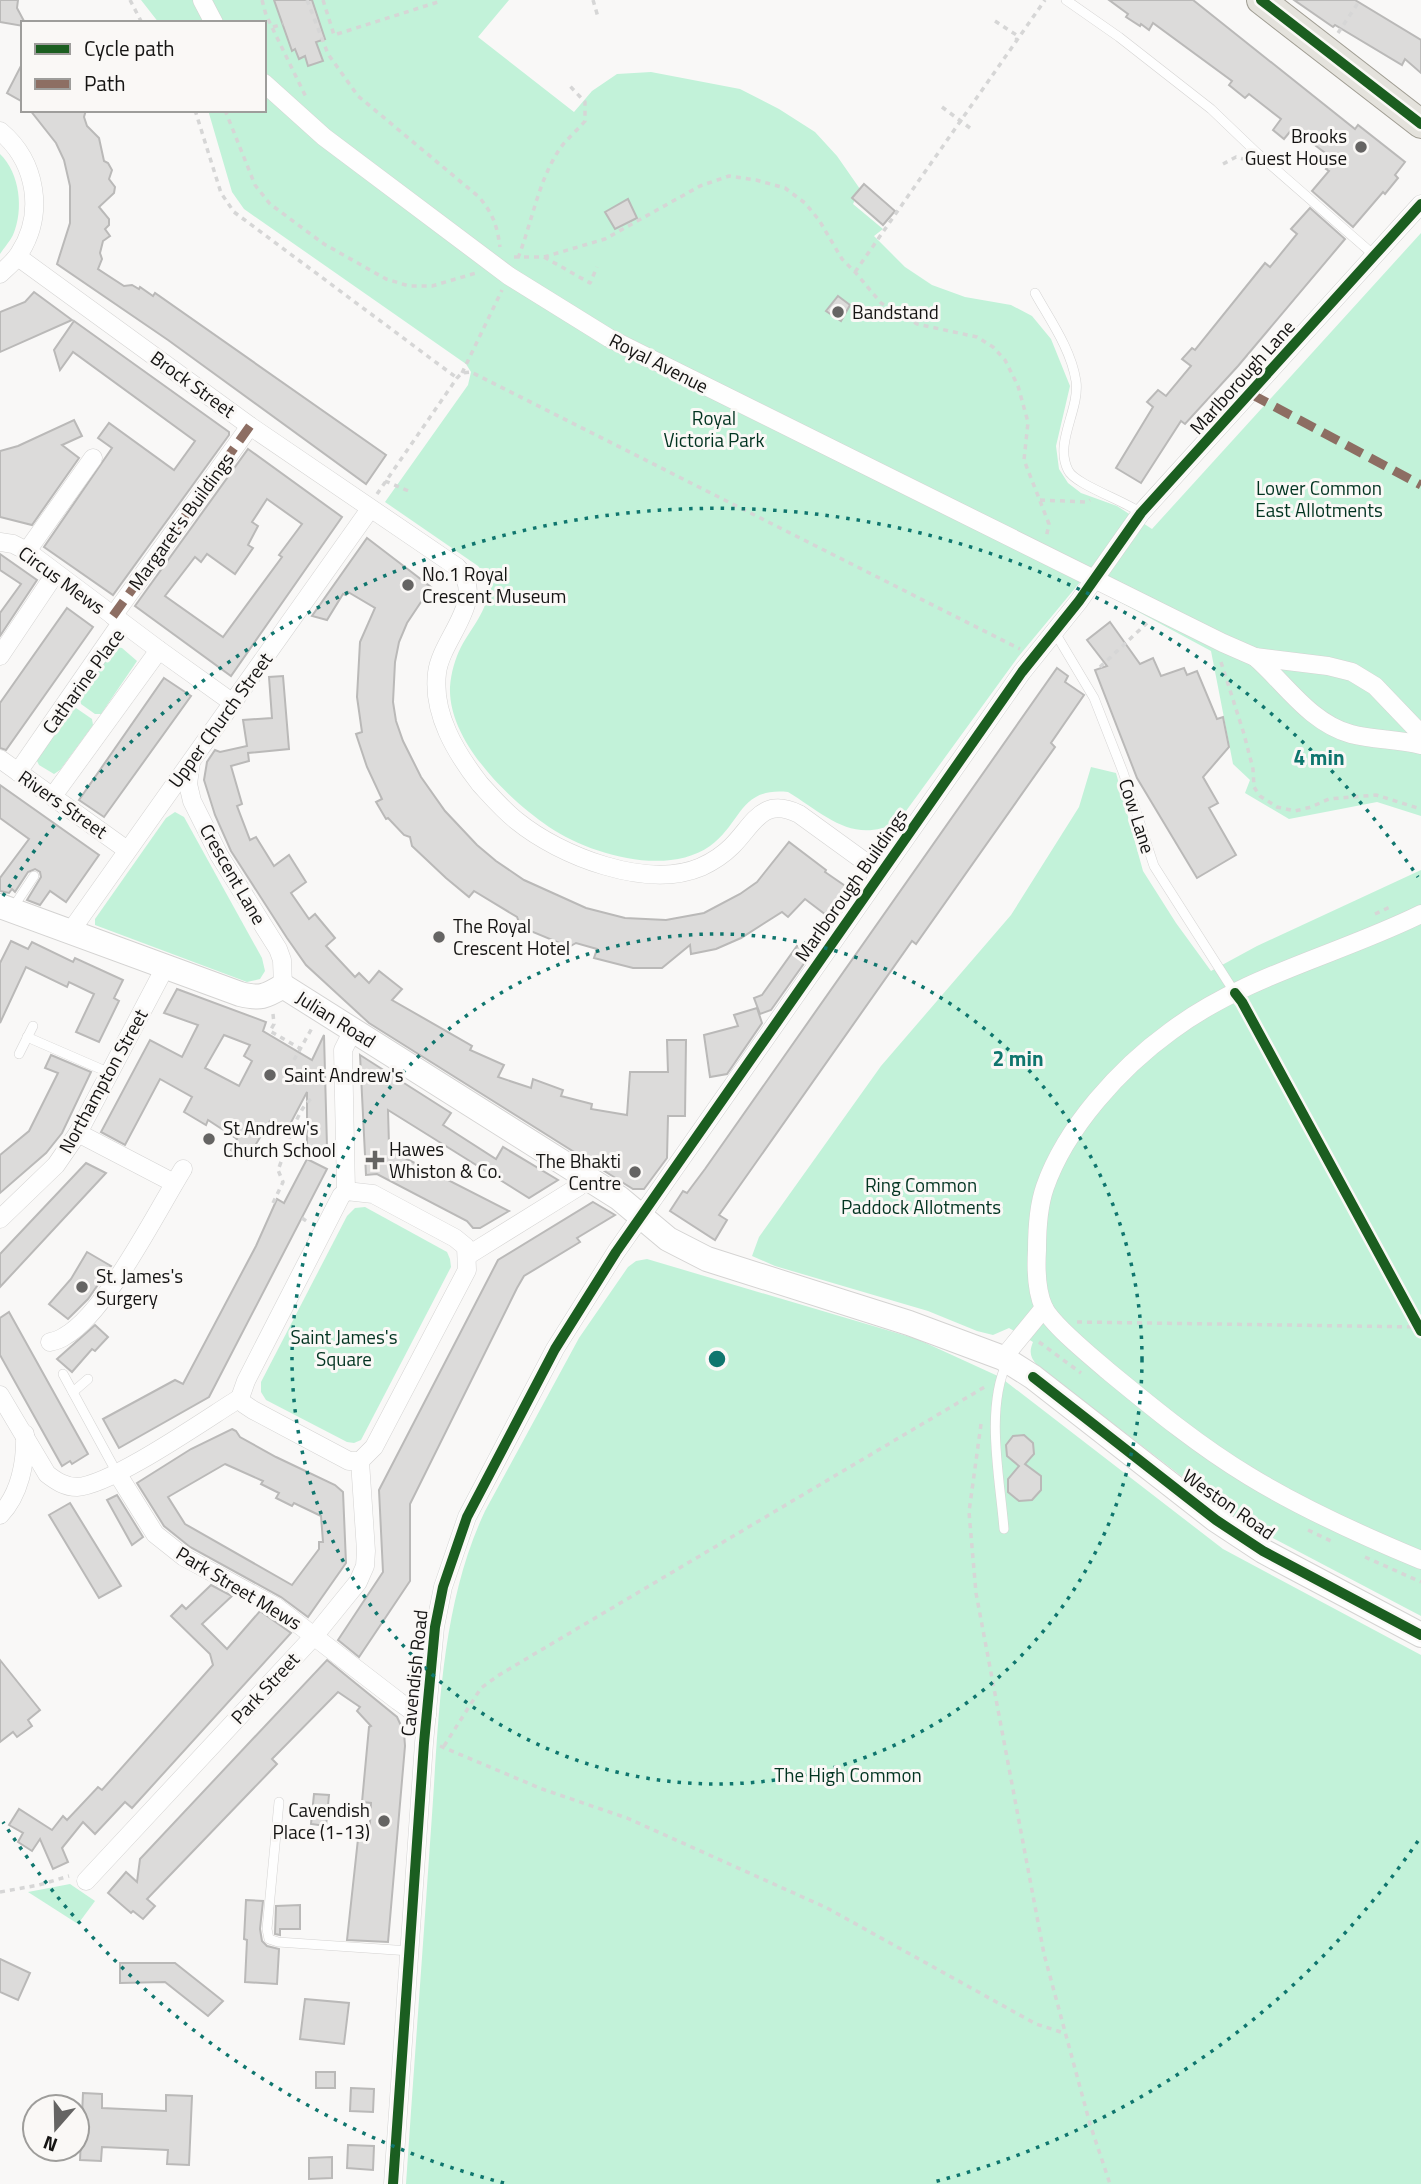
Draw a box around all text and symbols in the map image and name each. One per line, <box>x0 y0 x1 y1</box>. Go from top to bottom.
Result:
legend <box>21 21 266 112</box>
text: Cycle path <box>84 32 175 64</box>
text: Path <box>84 67 126 99</box>
place label: Brooks Guest House <box>1245 121 1347 172</box>
marker: Brooks Guest House <box>1353 139 1369 155</box>
place label: Bandstand <box>852 297 939 326</box>
marker: Bandstand <box>830 304 846 320</box>
street label: Marlborough Lane <box>1182 313 1301 440</box>
street label: Royal Avenue <box>605 325 714 400</box>
street label: Brock Street <box>145 343 242 425</box>
park label: Royal Victoria Park <box>663 403 765 454</box>
street label: Margaret's Buildings <box>121 446 241 596</box>
park label: Lower Common East Allotments <box>1255 473 1383 524</box>
street label: Circus Mews <box>13 538 112 621</box>
place label: No.1 Royal Crescent Museum <box>422 559 566 610</box>
marker: No.1 Royal Crescent Museum <box>400 577 416 593</box>
street label: Catharine Place <box>34 622 131 739</box>
street label: Upper Church Street <box>160 646 279 793</box>
text: 4 min <box>1293 741 1345 773</box>
street label: Rivers Street <box>13 762 114 845</box>
street label: Cow Lane <box>1112 775 1163 857</box>
street label: Marlborough Buildings <box>787 802 914 967</box>
street label: Crescent Lane <box>193 818 274 930</box>
place label: The Royal Crescent Hotel <box>453 911 570 962</box>
marker: The Royal Crescent Hotel <box>431 929 447 945</box>
street label: Julian Road <box>291 983 382 1054</box>
street label: Northampton Street <box>51 1003 155 1158</box>
text: 2 min <box>992 1042 1044 1074</box>
place label: Saint Andrew's <box>284 1060 404 1089</box>
marker: Saint Andrew's <box>262 1067 278 1083</box>
place label: St Andrew's Church School <box>223 1113 336 1164</box>
marker: St Andrew's Church School <box>201 1131 217 1147</box>
place label: Hawes Whiston & Co. <box>389 1134 502 1185</box>
place label: The Bhakti Centre <box>536 1146 621 1197</box>
marker: Hawes Whiston & Co. <box>367 1152 383 1168</box>
marker: The Bhakti Centre <box>627 1164 643 1180</box>
park label: Ring Common Paddock Allotments <box>841 1170 1001 1221</box>
place label: St. James's Surgery <box>96 1261 183 1312</box>
marker: St. James's Surgery <box>74 1279 90 1295</box>
park label: Saint James's Square <box>291 1322 398 1373</box>
centre of rings <box>705 1347 729 1371</box>
street label: Weston Road <box>1177 1461 1281 1546</box>
street label: Park Street Mews <box>171 1538 308 1637</box>
street label: Cavendish Road <box>392 1608 435 1738</box>
street label: Park Street <box>223 1645 306 1730</box>
park label: The High Common <box>774 1760 922 1789</box>
place label: Cavendish Place (1-13) <box>273 1795 370 1846</box>
marker: Cavendish Place (1-13) <box>376 1813 392 1829</box>
north arrow <box>21 2093 91 2163</box>
text: N <box>39 2129 61 2160</box>

